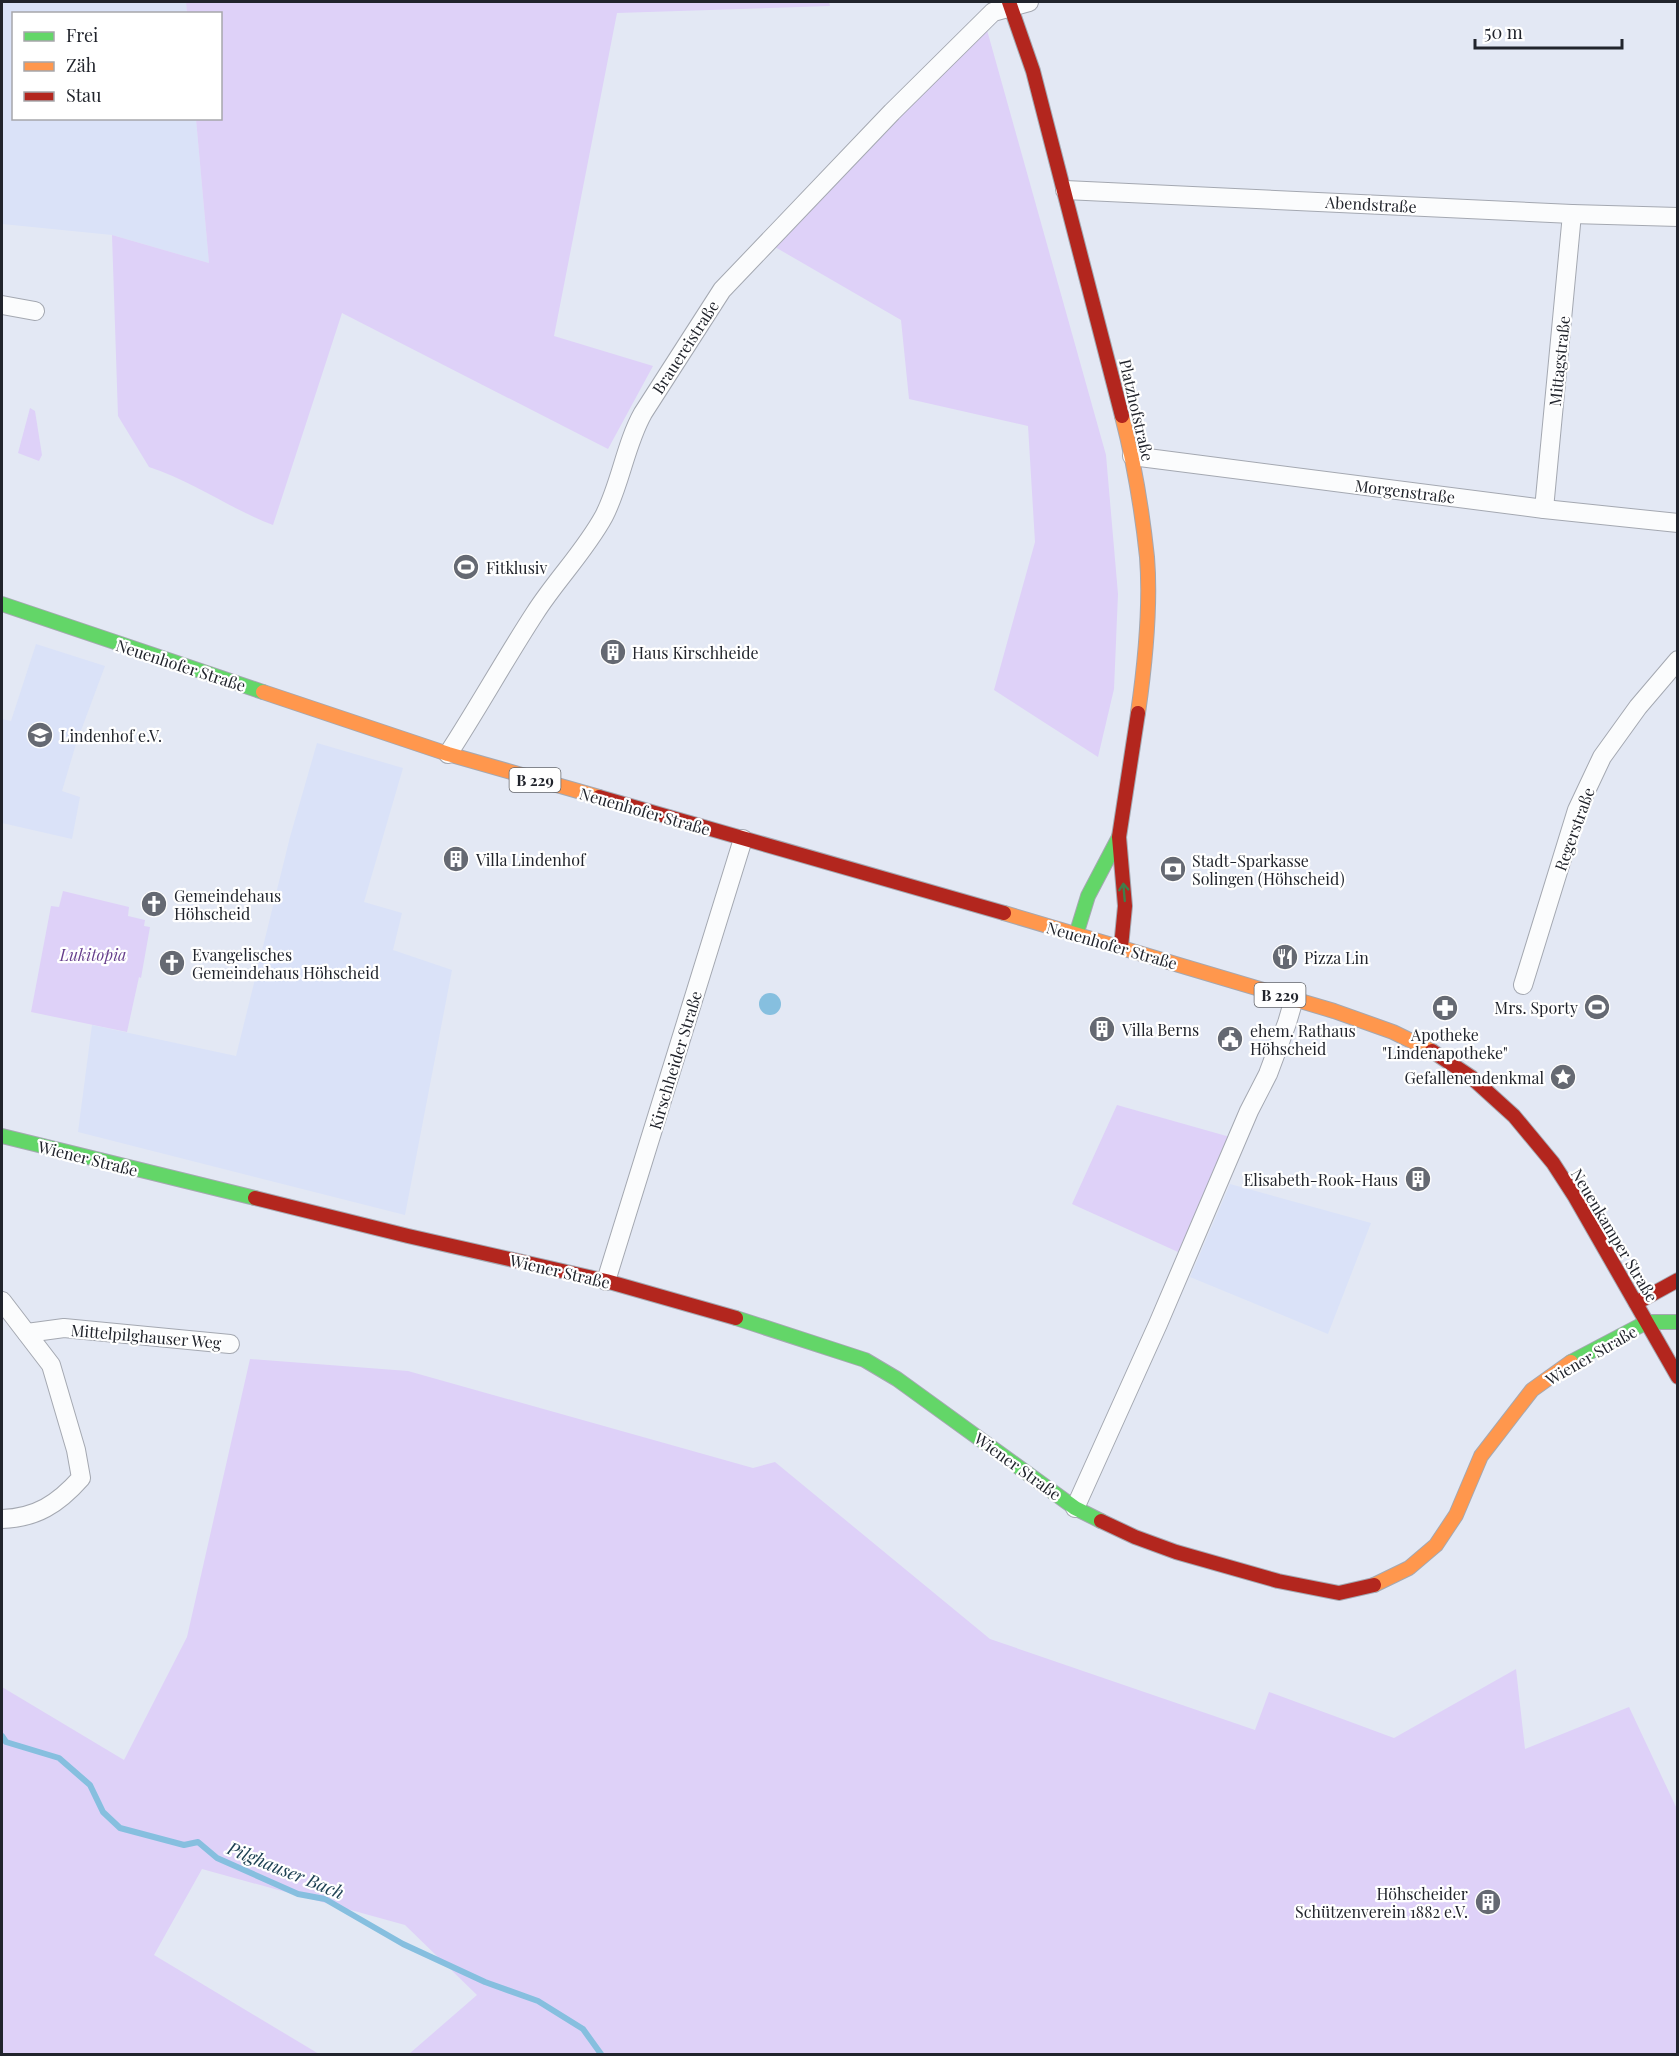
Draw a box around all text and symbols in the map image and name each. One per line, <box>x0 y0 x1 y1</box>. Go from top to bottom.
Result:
legend <box>12 12 222 120</box>
scale bar <box>1475 12 1622 50</box>
text: 50 m <box>1484 20 1523 44</box>
text: Frei <box>66 23 98 47</box>
text: Zäh <box>66 53 97 77</box>
text: Stau <box>66 83 102 107</box>
street label: Abendstraße <box>1324 191 1417 217</box>
street label: Brauereistraße <box>647 296 723 398</box>
street label: Mittagstraße <box>1544 315 1574 407</box>
street label: Platzhofstraße <box>1115 357 1159 463</box>
street label: Morgenstraße <box>1354 474 1456 508</box>
sports icon: Fitklusiv <box>451 552 481 582</box>
place label: Fitklusiv <box>486 557 547 578</box>
street label: Neuenhofer Straße <box>114 634 248 696</box>
building icon: Haus Kirschheide <box>598 637 628 667</box>
place label: Haus Kirschheide <box>632 642 759 663</box>
school or university icon: Lindenhof e.V. <box>25 720 55 750</box>
place label: Lindenhof e.V. <box>60 725 162 746</box>
road number: B 229 <box>510 768 560 792</box>
street label: Neuenhofer Straße <box>577 782 713 840</box>
street label: Regerstraße <box>1549 784 1599 874</box>
building icon: Villa Lindenhof <box>441 844 471 874</box>
place label: Villa Lindenhof <box>475 849 587 870</box>
place label: Stadt-Sparkasse Solingen (Höhscheid) <box>1192 850 1345 889</box>
bank icon: Stadt-Sparkasse Solingen (Höhscheid) <box>1158 854 1188 884</box>
one-way arrow <box>1118 882 1129 902</box>
place label: Gemeindehaus Höhscheid <box>174 885 281 924</box>
church icon: Gemeindehaus Höhscheid <box>139 889 169 919</box>
street label: Neuenhofer Straße <box>1044 916 1180 974</box>
restaurant icon: Pizza Lin <box>1270 942 1300 972</box>
park label: Lukitopia <box>59 944 126 965</box>
place label: Evangelisches Gemeindehaus Höhscheid <box>192 944 379 983</box>
place label: Pizza Lin <box>1304 947 1369 968</box>
church icon: Evangelisches Gemeindehaus Höhscheid <box>157 948 187 978</box>
road number: B 229 <box>1254 983 1306 1007</box>
street label: Kirschheider Straße <box>644 988 706 1132</box>
sports icon: Mrs. Sporty <box>1582 992 1612 1022</box>
pharmacy icon: Apotheke "Lindenapotheke" <box>1430 993 1460 1023</box>
place label: Mrs. Sporty <box>1494 997 1578 1018</box>
building icon: Villa Berns <box>1087 1014 1117 1044</box>
place label: Villa Berns <box>1121 1019 1199 1040</box>
place label: ehem. Rathaus Höhscheid <box>1250 1020 1356 1059</box>
public building icon: ehem. Rathaus Höhscheid <box>1215 1024 1245 1054</box>
place label: Apotheke "Lindenapotheke" <box>1382 1024 1508 1063</box>
place icon: Gefallenendenkmal <box>1548 1062 1578 1092</box>
place label: Gefallenendenkmal <box>1405 1067 1544 1088</box>
street label: Wiener Straße <box>35 1135 140 1181</box>
building icon: Elisabeth-Rook-Haus <box>1403 1164 1433 1194</box>
street label: Neuenkamper Straße <box>1567 1165 1663 1305</box>
place label: Elisabeth-Rook-Haus <box>1244 1169 1398 1190</box>
street label: Wiener Straße <box>507 1249 612 1293</box>
street label: Mittelpilghauser Weg <box>70 1319 223 1353</box>
street label: Wiener Straße <box>1541 1320 1640 1390</box>
street label: Wiener Straße <box>970 1427 1065 1505</box>
water label: Pilghauser Bach <box>223 1835 348 1904</box>
place label: Höhscheider Schützenverein 1882 e.V. <box>1295 1883 1468 1922</box>
building icon: Höhscheider Schützenverein 1882 e.V. <box>1473 1887 1503 1917</box>

